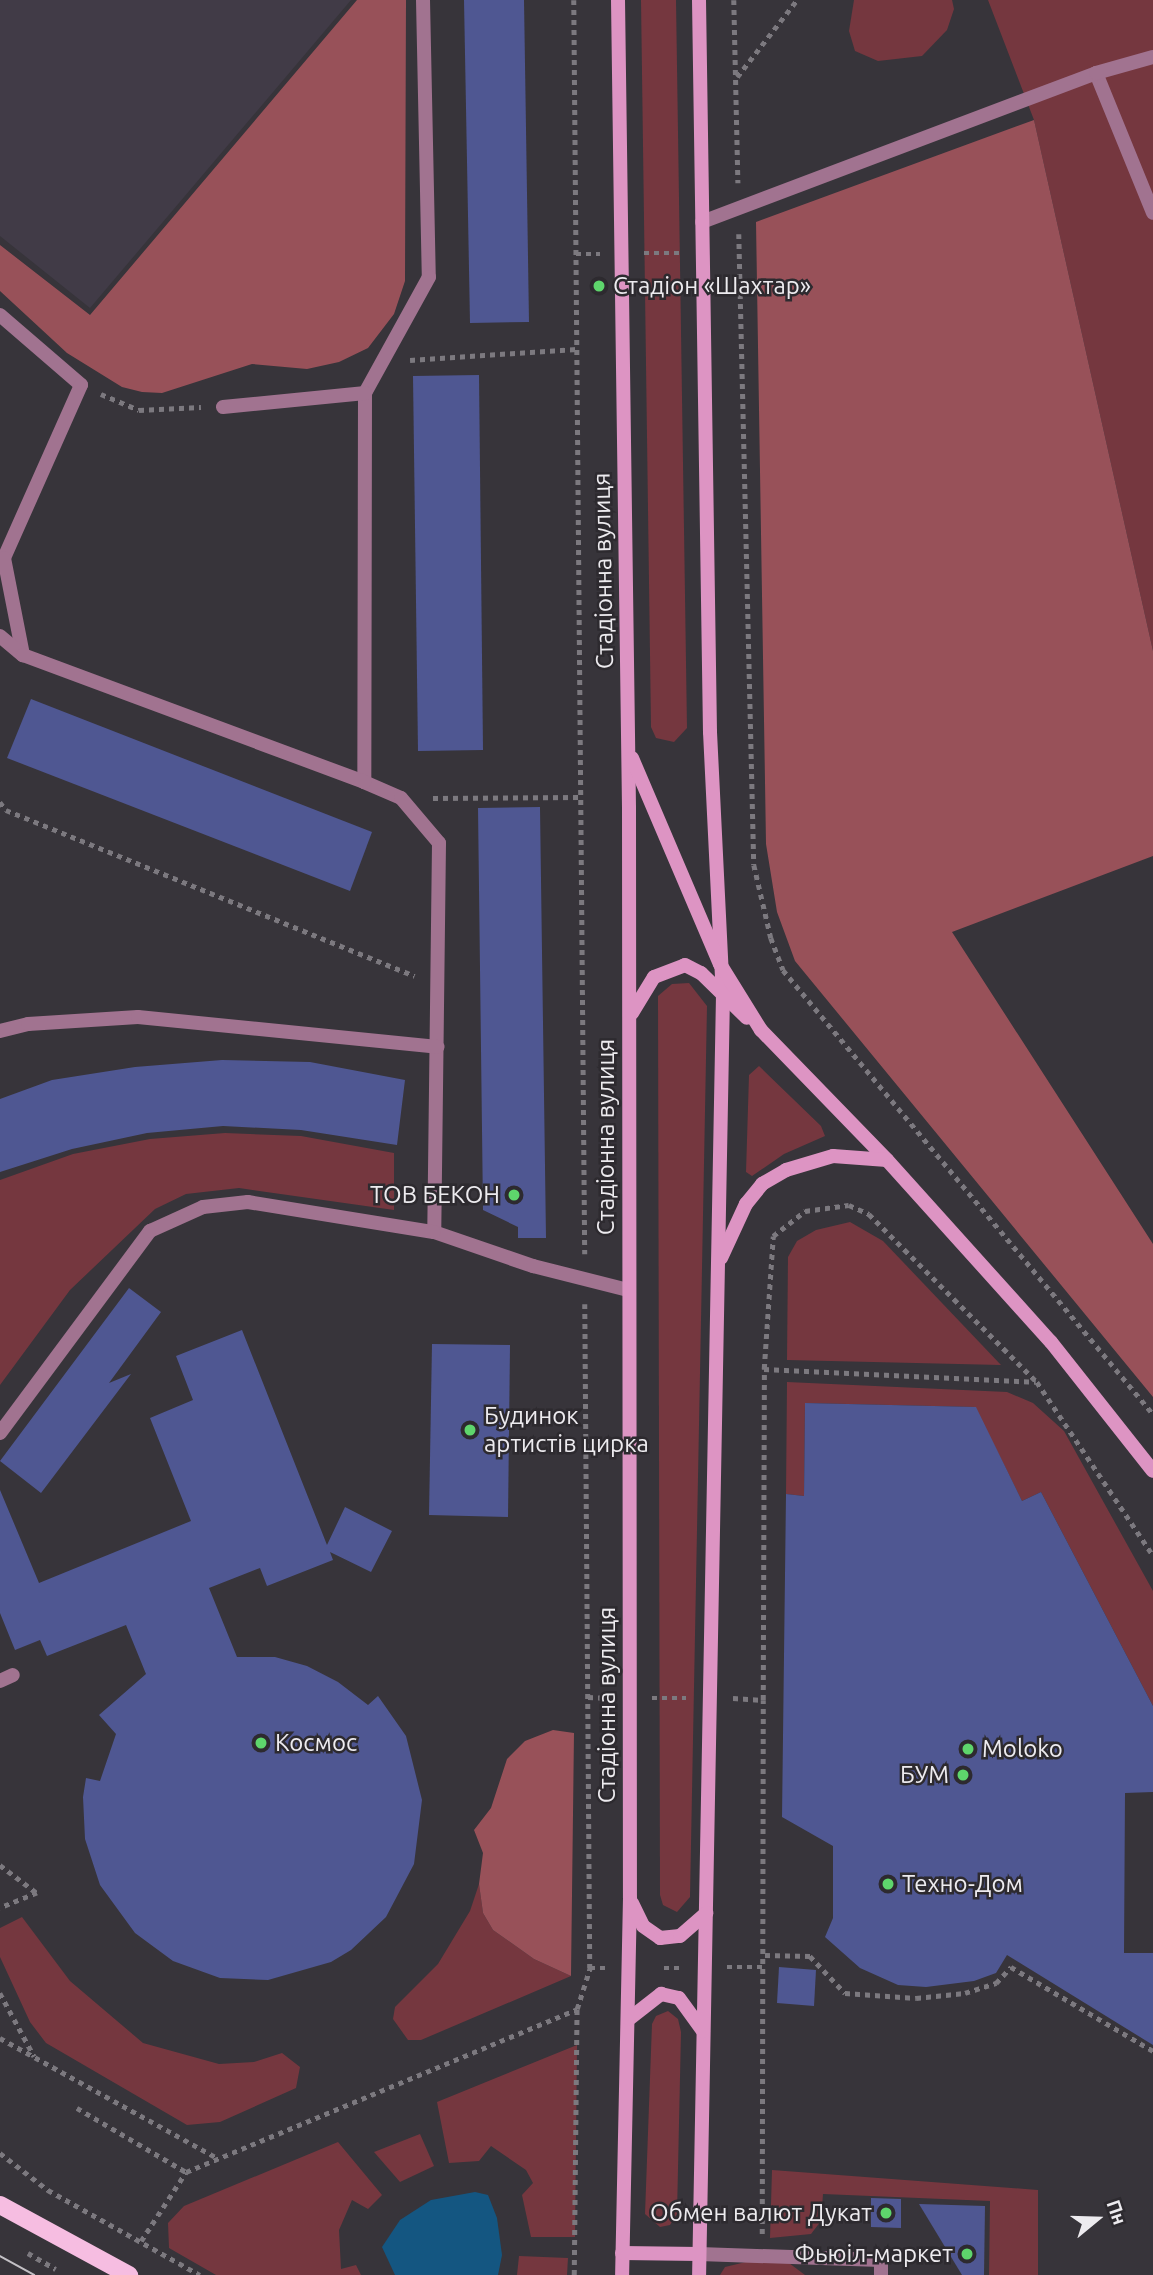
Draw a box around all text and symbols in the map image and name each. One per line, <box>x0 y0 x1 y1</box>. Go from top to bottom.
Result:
place label: Стадіон «Шахтар» <box>613 272 811 300</box>
marker: Стадіон «Шахтар» <box>591 278 607 294</box>
street label: Стадіонна вулиця <box>587 472 619 670</box>
street label: Стадіонна вулиця <box>592 1039 620 1235</box>
place label: ТОВ БЕКОН <box>370 1181 500 1209</box>
marker: ТОВ БЕКОН <box>506 1187 522 1203</box>
place label: Будинок артистів цирка <box>484 1402 649 1458</box>
marker: Будинок артистів цирка <box>462 1422 478 1438</box>
street label: Стадіонна вулиця <box>593 1607 621 1803</box>
place label: Космос <box>275 1729 357 1757</box>
marker: Космос <box>253 1735 269 1751</box>
place label: Moloko <box>982 1735 1063 1763</box>
marker: Moloko <box>960 1741 976 1757</box>
place label: БУМ <box>900 1761 949 1789</box>
marker: БУМ <box>955 1767 971 1783</box>
place label: Техно-Дом <box>902 1870 1023 1898</box>
marker: Техно-Дом <box>880 1876 896 1892</box>
north arrow <box>1062 2184 1132 2254</box>
text: Пн <box>1102 2197 1131 2228</box>
place label: Обмен валют Дукат <box>650 2199 872 2227</box>
marker: Обмен валют Дукат <box>878 2205 894 2221</box>
place label: Фьюіл-маркет <box>794 2240 953 2268</box>
marker: Фьюіл-маркет <box>959 2246 975 2262</box>

